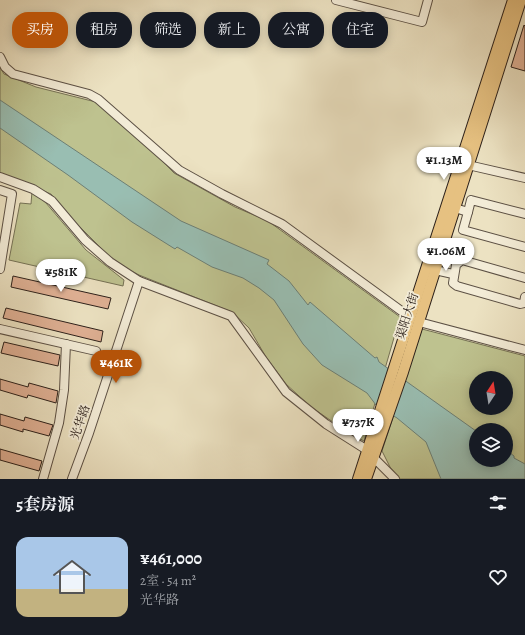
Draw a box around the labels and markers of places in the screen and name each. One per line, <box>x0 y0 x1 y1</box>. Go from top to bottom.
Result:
pin: ¥1.13M <box>411 147 477 181</box>
pin: ¥1.06M <box>413 238 479 272</box>
pin: ¥581K <box>33 259 89 293</box>
pin: ¥461K <box>88 350 144 384</box>
pin: ¥737K <box>330 409 386 443</box>

